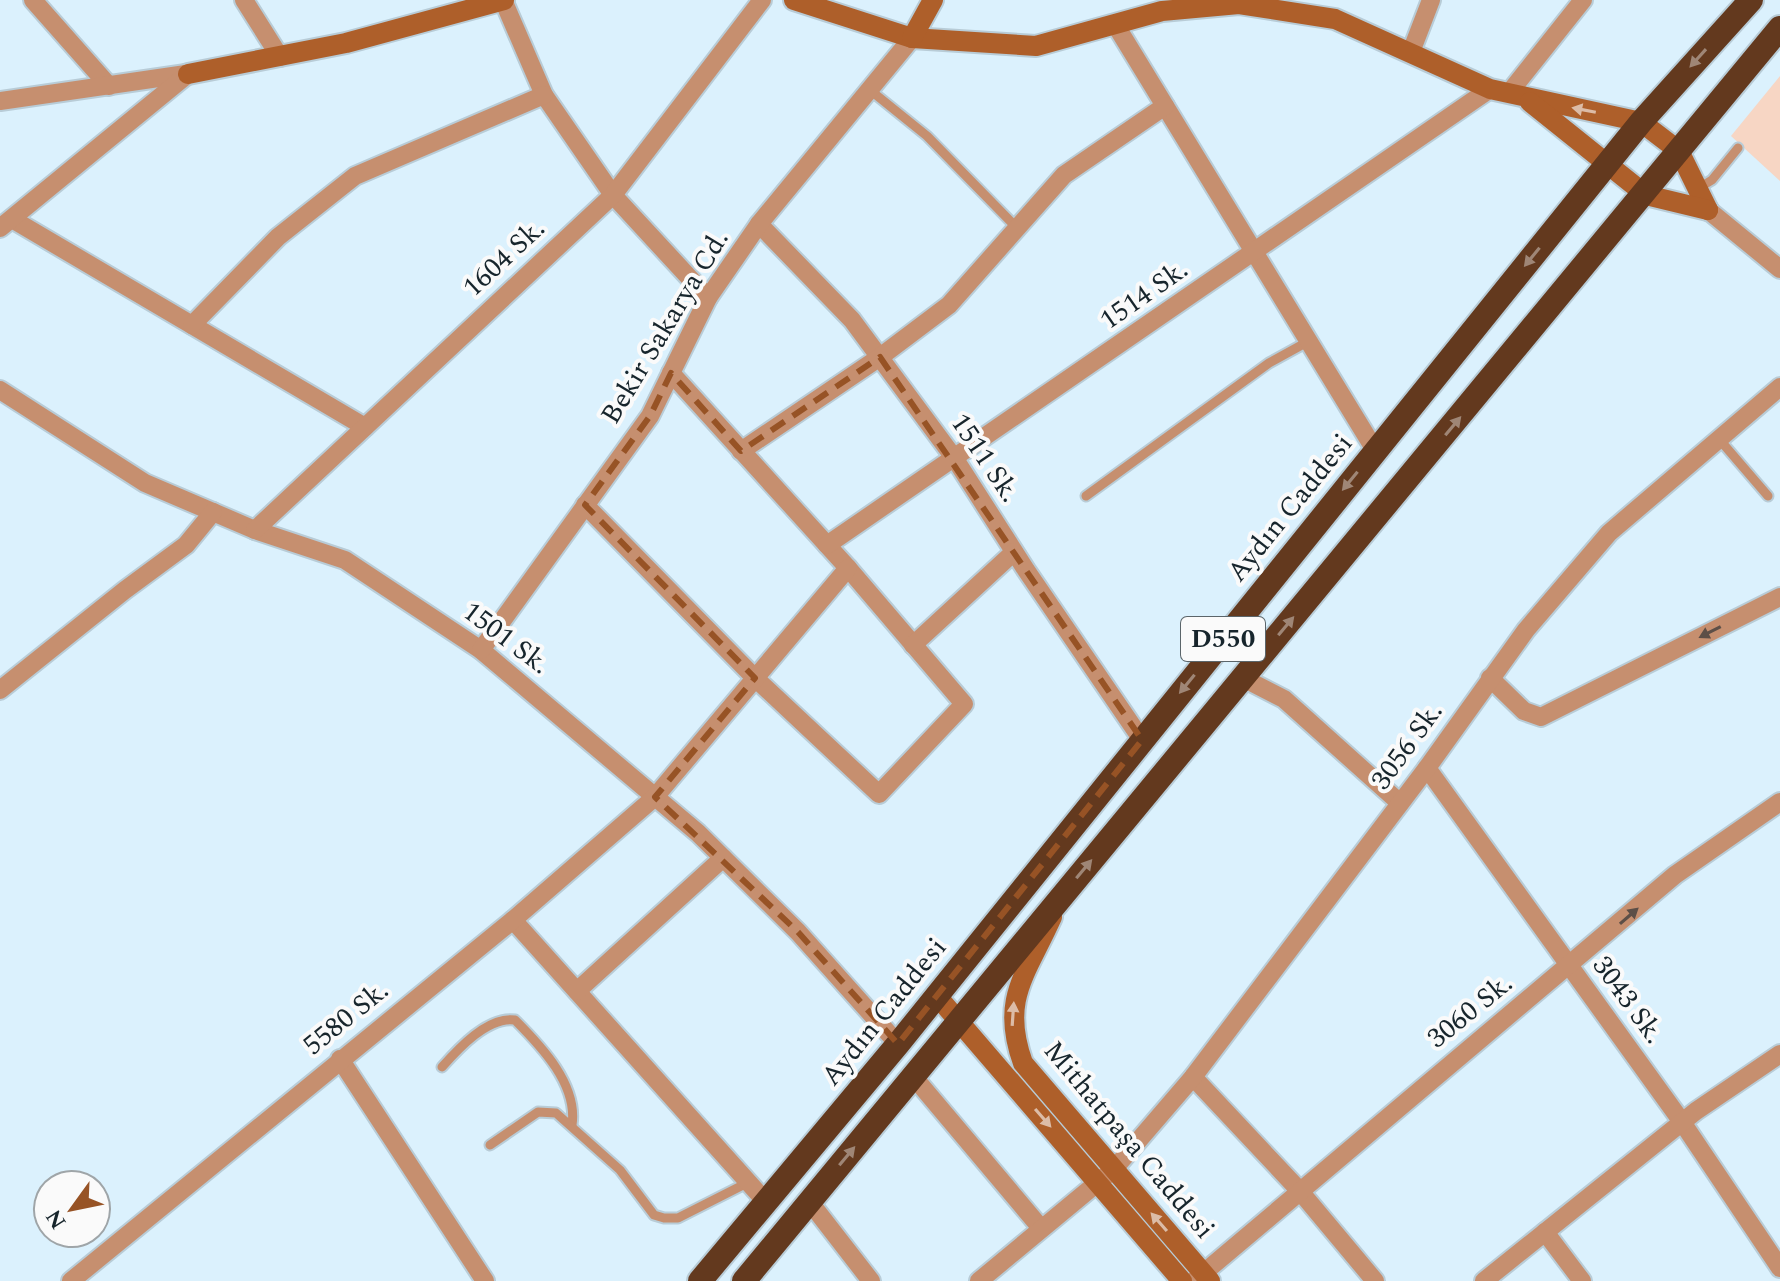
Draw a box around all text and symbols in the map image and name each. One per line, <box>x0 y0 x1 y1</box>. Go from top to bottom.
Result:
one-way arrow <box>1690 48 1708 67</box>
one-way arrow <box>1571 103 1596 116</box>
street label: 1604 Sk. <box>453 208 555 308</box>
street label: Bekir Sakarya Cd. <box>590 222 740 432</box>
one-way arrow <box>1524 247 1541 267</box>
street label: 1514 Sk. <box>1091 249 1197 341</box>
street label: 1511 Sk. <box>939 405 1031 511</box>
one-way arrow <box>1444 417 1461 437</box>
street label: Aydın Caddesi <box>1216 424 1364 592</box>
one-way arrow <box>1342 471 1359 491</box>
street label: 1501 Sk. <box>453 591 559 685</box>
road number: D550 <box>1181 617 1265 661</box>
one-way arrow <box>1277 617 1294 637</box>
one-way arrow <box>1699 625 1722 639</box>
one-way arrow <box>1180 674 1196 694</box>
street label: 3056 Sk. <box>1360 693 1454 799</box>
one-way arrow <box>1075 859 1092 879</box>
one-way arrow <box>1619 907 1638 925</box>
street label: Aydın Caddesi <box>810 928 958 1096</box>
street label: 3043 Sk. <box>1581 947 1675 1053</box>
street label: 3060 Sk. <box>1418 963 1522 1059</box>
street label: 5580 Sk. <box>294 970 398 1066</box>
one-way arrow <box>1007 1001 1020 1026</box>
street label: Mithatpaşa Caddesi <box>1033 1031 1225 1249</box>
one-way arrow <box>1034 1108 1051 1128</box>
one-way arrow <box>838 1146 855 1166</box>
north arrow <box>32 1169 112 1249</box>
text: N <box>38 1203 75 1236</box>
one-way arrow <box>1151 1212 1168 1232</box>

